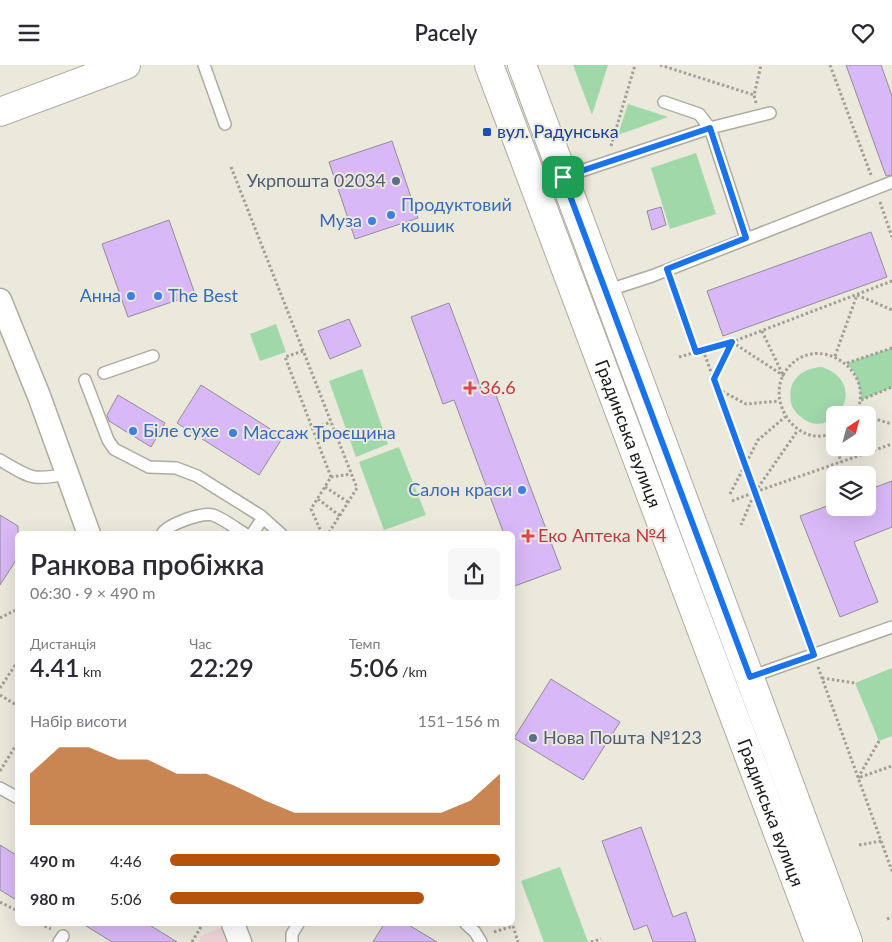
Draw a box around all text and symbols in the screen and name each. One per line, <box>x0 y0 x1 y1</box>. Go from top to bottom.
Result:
icon: menu <box>15 19 43 47</box>
text: Pacely <box>414 19 478 46</box>
icon: heart <box>849 19 877 47</box>
place label: вул. Радунська <box>497 120 619 142</box>
marker: вул. Радунська <box>481 126 493 138</box>
pin <box>542 156 584 198</box>
icon: arrive <box>549 163 577 191</box>
place label: Укрпошта 02034 <box>247 169 386 191</box>
marker: Укрпошта 02034 <box>390 175 402 187</box>
place label: Продуктовий кошик <box>401 193 512 236</box>
place label: Муза <box>319 209 362 231</box>
marker: Продуктовий кошик <box>385 209 397 221</box>
marker: Муза <box>366 215 378 227</box>
place label: Анна <box>80 284 121 306</box>
place label: The Best <box>168 284 238 306</box>
marker: Анна <box>125 290 137 302</box>
marker: The Best <box>152 290 164 302</box>
street label: Градинська вулиця <box>591 356 666 510</box>
place label: 36.6 <box>480 376 516 398</box>
marker: 36.6 <box>464 382 476 394</box>
north arrow <box>826 406 876 456</box>
map controls <box>826 406 876 516</box>
place label: Біле сухе <box>143 419 219 441</box>
place label: Массаж Троєщина <box>243 421 396 443</box>
marker: Біле сухе <box>127 425 139 437</box>
marker: Массаж Троєщина <box>227 427 239 439</box>
button: layers <box>826 466 876 516</box>
place label: Салон краси <box>408 478 512 500</box>
marker: Салон краси <box>516 484 528 496</box>
place label: Еко Аптека №4 <box>538 524 667 546</box>
marker: Еко Аптека №4 <box>522 530 534 542</box>
text: Ранкова пробіжка <box>30 547 264 581</box>
button: share <box>448 548 500 600</box>
text: 06:30 · 9 × 490 m <box>30 583 155 602</box>
text: Дистанція <box>30 635 96 652</box>
text: Час <box>189 635 212 652</box>
text: Темп <box>349 635 380 652</box>
text: 4.41 <box>30 652 79 682</box>
text: 22:29 <box>189 652 254 682</box>
text: 5:06 <box>349 652 399 682</box>
text: km <box>79 663 102 680</box>
text: /km <box>399 663 427 680</box>
text: Набір висоти <box>30 711 127 730</box>
text: 151–156 m <box>418 711 500 730</box>
place label: Нова Пошта №123 <box>543 726 702 748</box>
marker: Нова Пошта №123 <box>527 732 539 744</box>
street label: Градинська вулиця <box>734 735 809 889</box>
text: 490 m <box>30 851 75 870</box>
text: 4:46 <box>110 851 142 870</box>
text: 980 m <box>30 889 75 908</box>
text: 5:06 <box>110 889 142 908</box>

